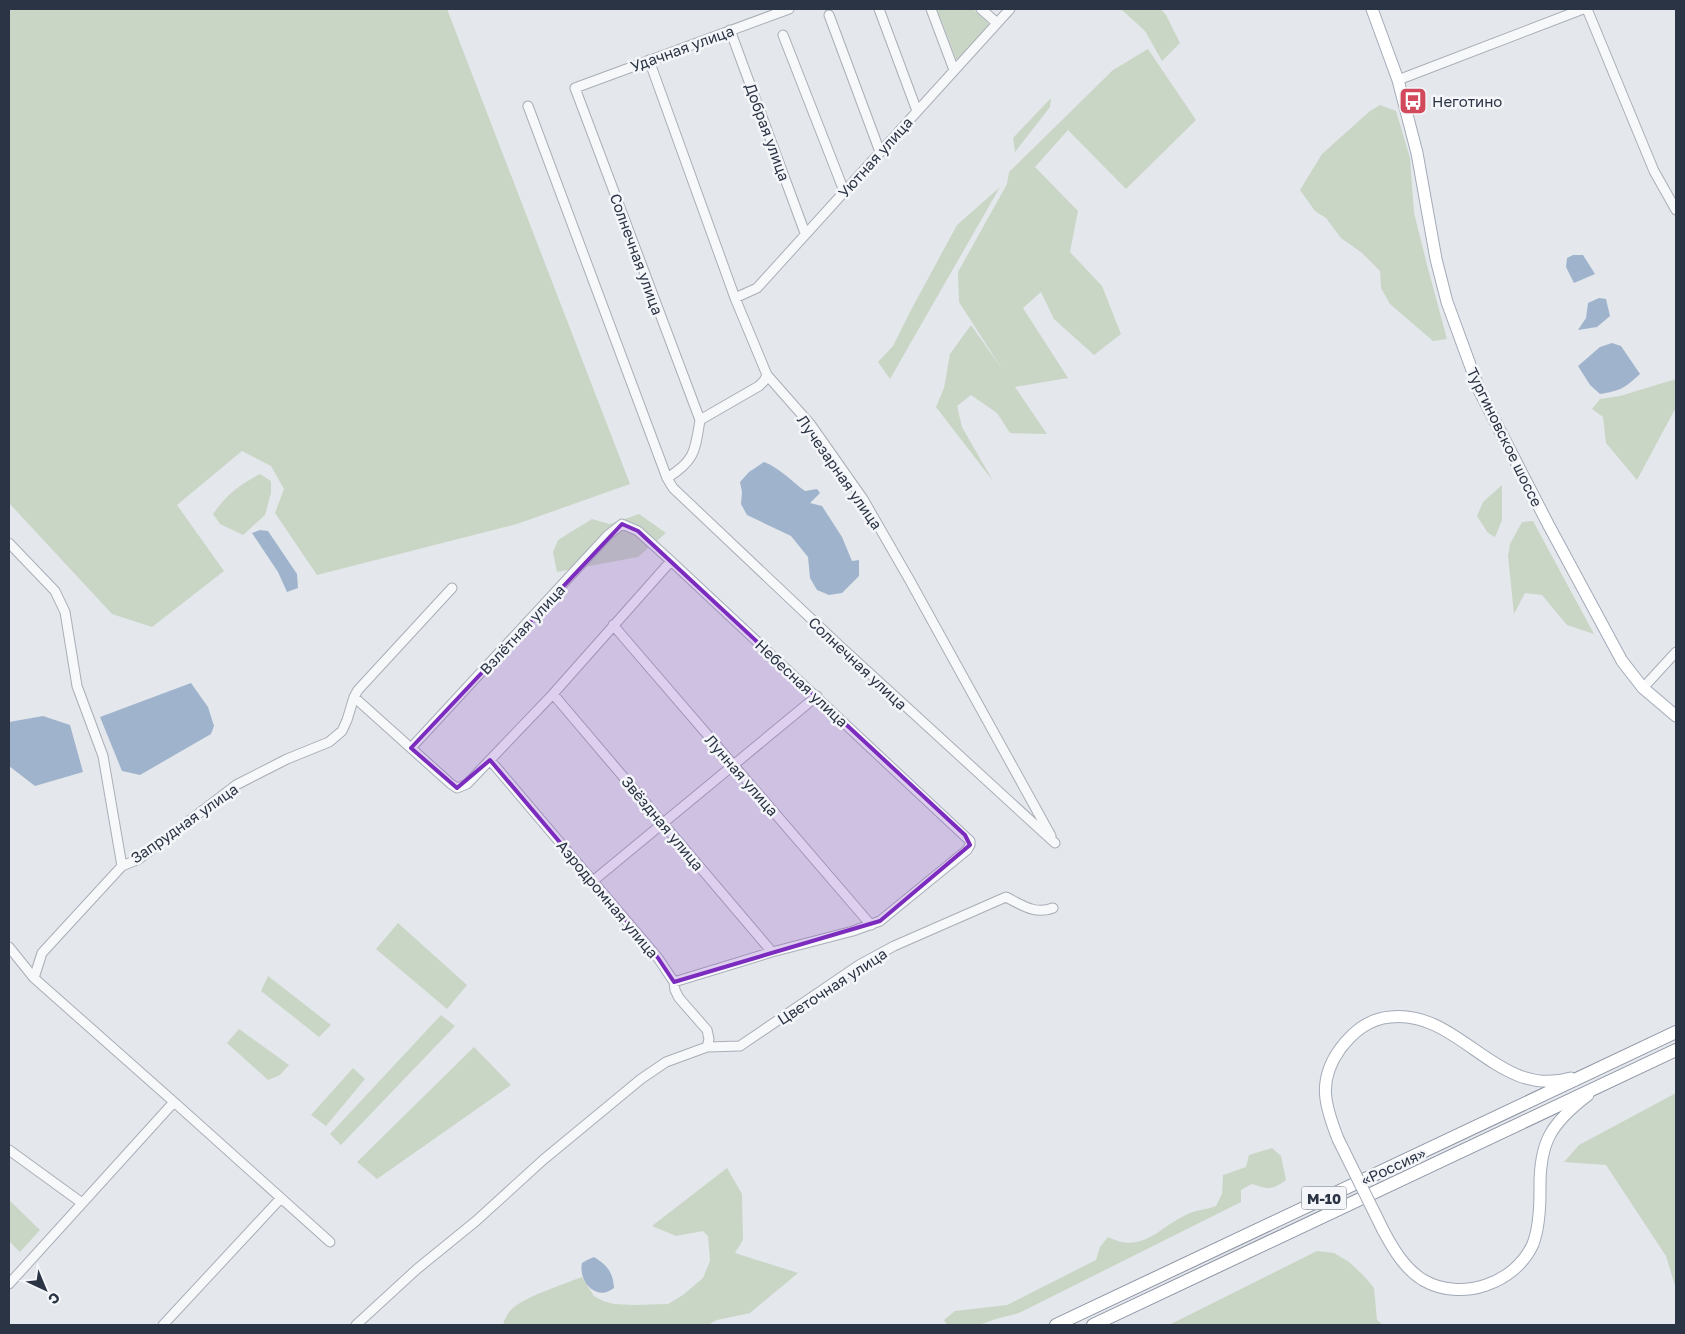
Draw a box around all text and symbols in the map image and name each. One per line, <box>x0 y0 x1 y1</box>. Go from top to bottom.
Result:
street label: Удачная улица <box>628 21 736 75</box>
street label: Добрая улица <box>742 81 794 183</box>
bus stop icon: Неготино <box>1398 86 1428 116</box>
place label: Неготино <box>1432 92 1502 110</box>
street label: Уютная улица <box>834 113 916 201</box>
street label: Солнечная улица <box>607 191 667 317</box>
street label: Тургиновское шоссе <box>1463 364 1547 510</box>
street label: Лучезарная улица <box>794 411 886 533</box>
street label: Взлётная улица <box>476 580 568 678</box>
street label: Солнечная улица <box>805 613 911 713</box>
street label: Небесная улица <box>752 636 852 730</box>
street label: Лунная улица <box>702 731 782 819</box>
street label: Звёздная улица <box>618 772 708 874</box>
street label: Запрудная улица <box>127 779 241 867</box>
street label: Аэродромная улица <box>553 836 663 962</box>
street label: Цветочная улица <box>774 944 890 1028</box>
street label: «Россия» <box>1358 1143 1428 1189</box>
road number: М-10 <box>1302 1186 1346 1210</box>
north arrow <box>20 1264 70 1314</box>
text: С <box>45 1289 64 1308</box>

